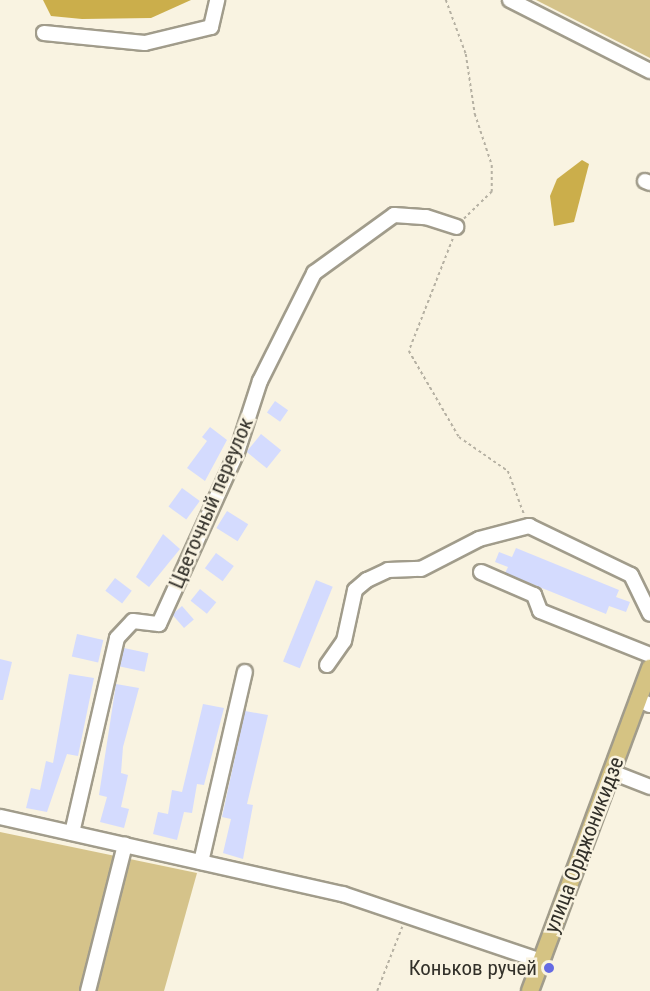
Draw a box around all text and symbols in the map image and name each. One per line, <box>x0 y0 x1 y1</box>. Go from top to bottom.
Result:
street label: Цветочный переулок <box>164 414 258 592</box>
street label: улица Орджоникидзе <box>539 753 629 937</box>
place label: Коньков ручей <box>409 955 537 981</box>
marker: Коньков ручей <box>542 961 556 975</box>

